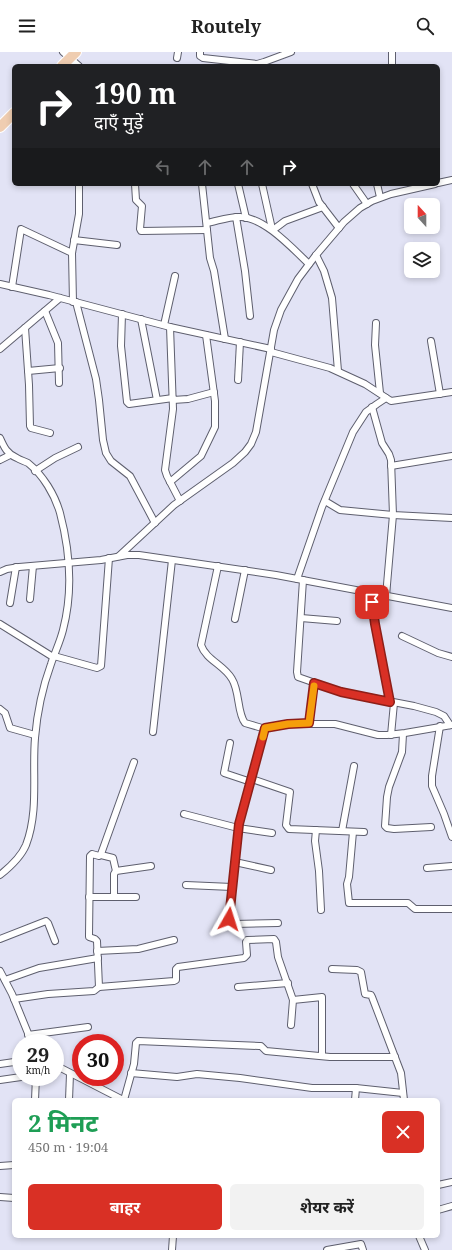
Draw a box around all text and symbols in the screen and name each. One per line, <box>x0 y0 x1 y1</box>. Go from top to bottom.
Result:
text: Routely <box>191 14 261 38</box>
icon: menu <box>16 15 38 37</box>
icon: search <box>414 15 436 37</box>
text: 190 m <box>94 74 176 112</box>
icon: right <box>28 80 80 132</box>
text: दाएँ मुड़ें <box>94 110 143 134</box>
icon: left <box>152 156 174 178</box>
icon: ahead <box>194 156 216 178</box>
icon: ahead <box>236 156 258 178</box>
icon: right <box>278 156 300 178</box>
north arrow <box>404 198 440 234</box>
map controls <box>404 198 440 278</box>
button: layers <box>404 242 440 278</box>
pin <box>355 585 389 619</box>
icon: arrive <box>361 591 383 613</box>
position arrow <box>208 898 250 940</box>
speed limit sign: 30 <box>72 1034 124 1086</box>
text: 29 <box>27 1041 49 1068</box>
text: km/h <box>26 1063 50 1077</box>
text: 2 मिनट <box>28 1106 98 1139</box>
button: close <box>382 1111 424 1153</box>
text: 450 m · 19:04 <box>28 1138 108 1156</box>
button: बाहर <box>28 1184 222 1230</box>
button: शेयर करें <box>230 1184 424 1230</box>

